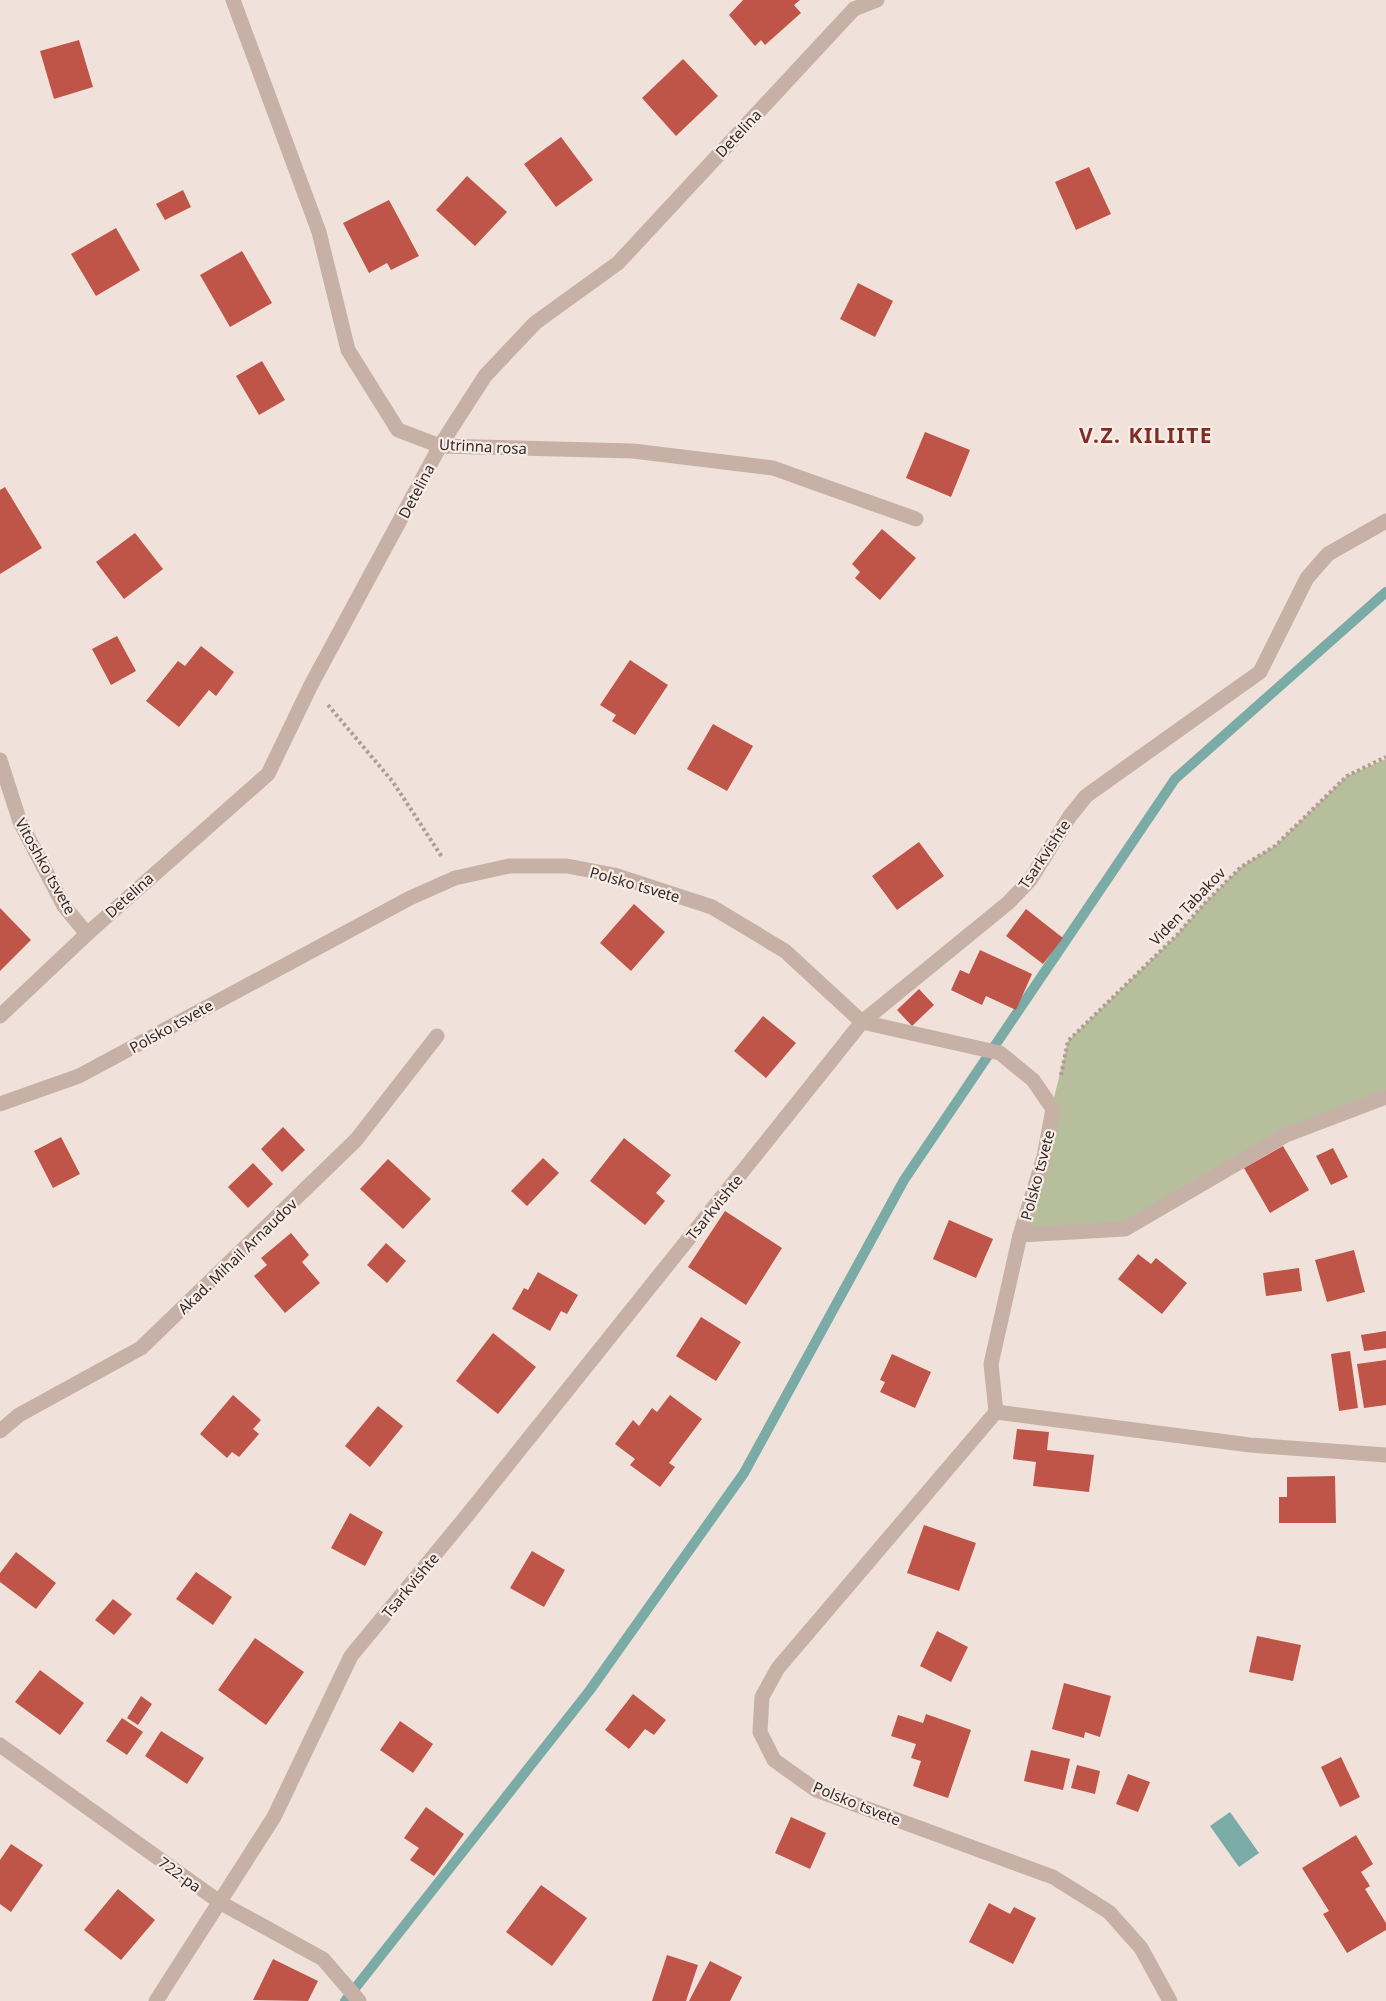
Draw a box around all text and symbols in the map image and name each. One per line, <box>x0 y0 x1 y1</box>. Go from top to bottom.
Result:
street label: Detelina <box>711 105 765 161</box>
district label: V.Z. KILIITE <box>1079 421 1213 449</box>
street label: Utrinna rosa <box>439 434 527 458</box>
street label: Detelina <box>393 460 439 522</box>
street label: Vitoshko tsvete <box>11 814 81 918</box>
street label: Tsarkvishte <box>1014 816 1074 892</box>
street label: Polsko tsvete <box>588 862 682 906</box>
street label: Viden Tabakov <box>1145 862 1230 949</box>
street label: Detelina <box>100 868 158 922</box>
street label: Polsko tsvete <box>126 995 216 1057</box>
street label: Polsko tsvete <box>1015 1128 1059 1222</box>
street label: Tsarkvishte <box>681 1170 747 1244</box>
street label: Akad. Mihail Arnaudov <box>173 1194 301 1318</box>
street label: Tsarkvishte <box>377 1548 443 1622</box>
street label: Polsko tsvete <box>810 1776 904 1830</box>
street label: 722-ра <box>155 1852 205 1896</box>

